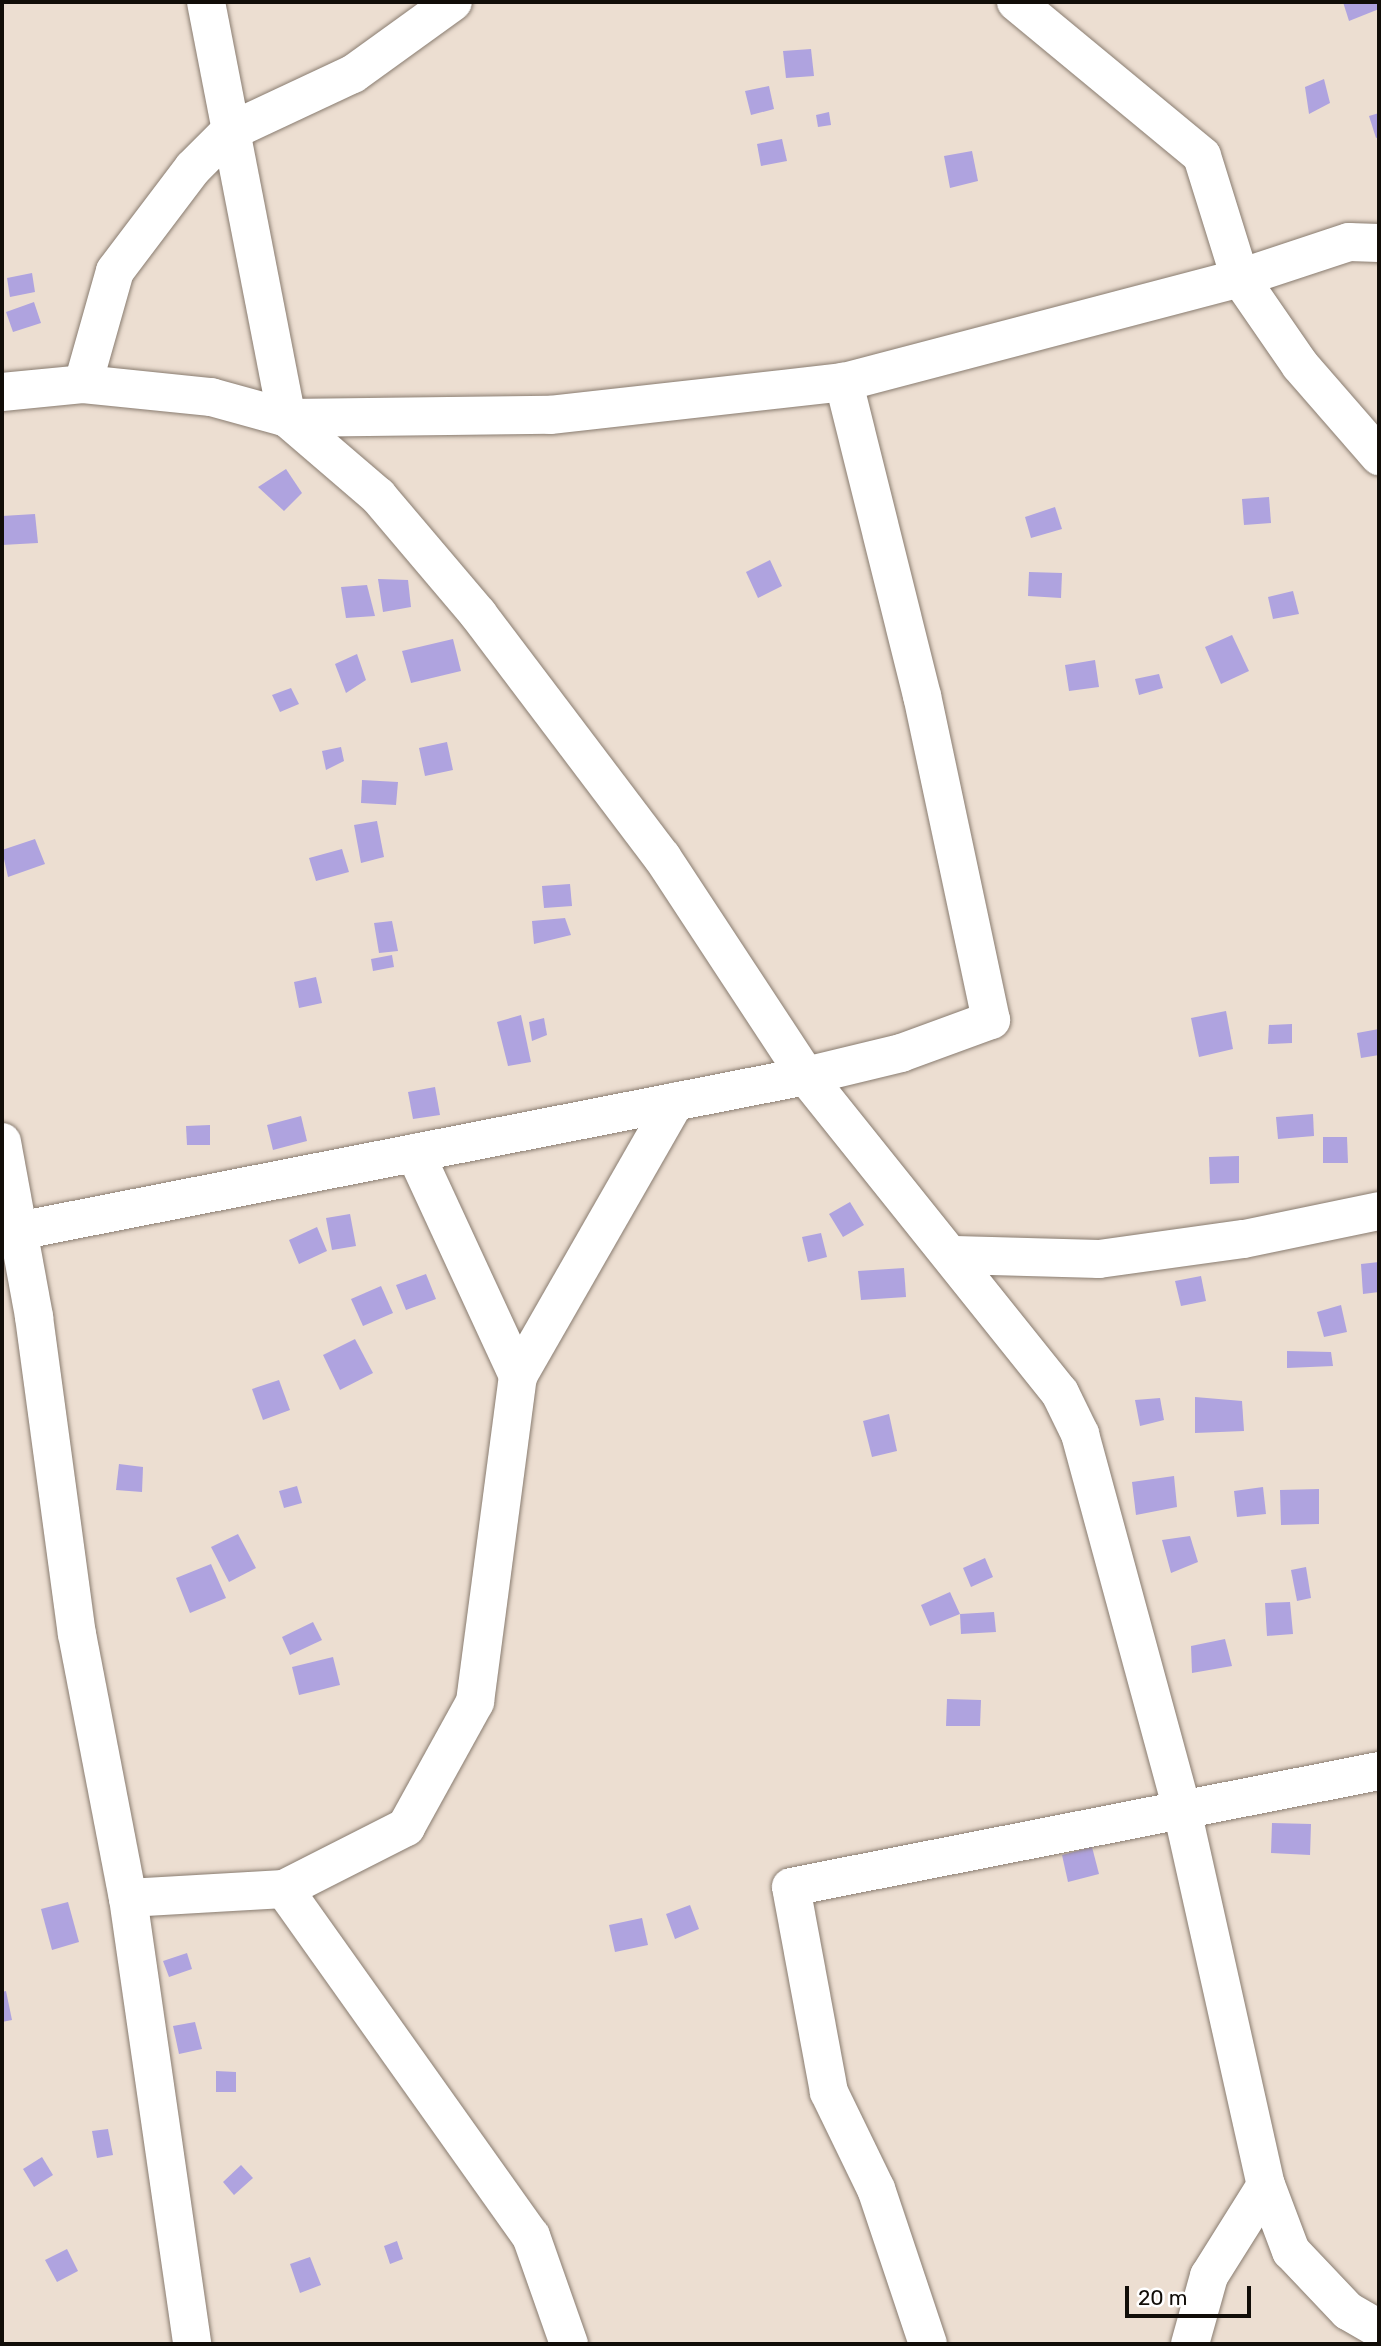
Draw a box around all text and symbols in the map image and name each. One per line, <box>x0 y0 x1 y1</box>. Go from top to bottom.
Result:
scale bar <box>1129 2272 1255 2316</box>
text: 20 m <box>1138 2285 1187 2310</box>

